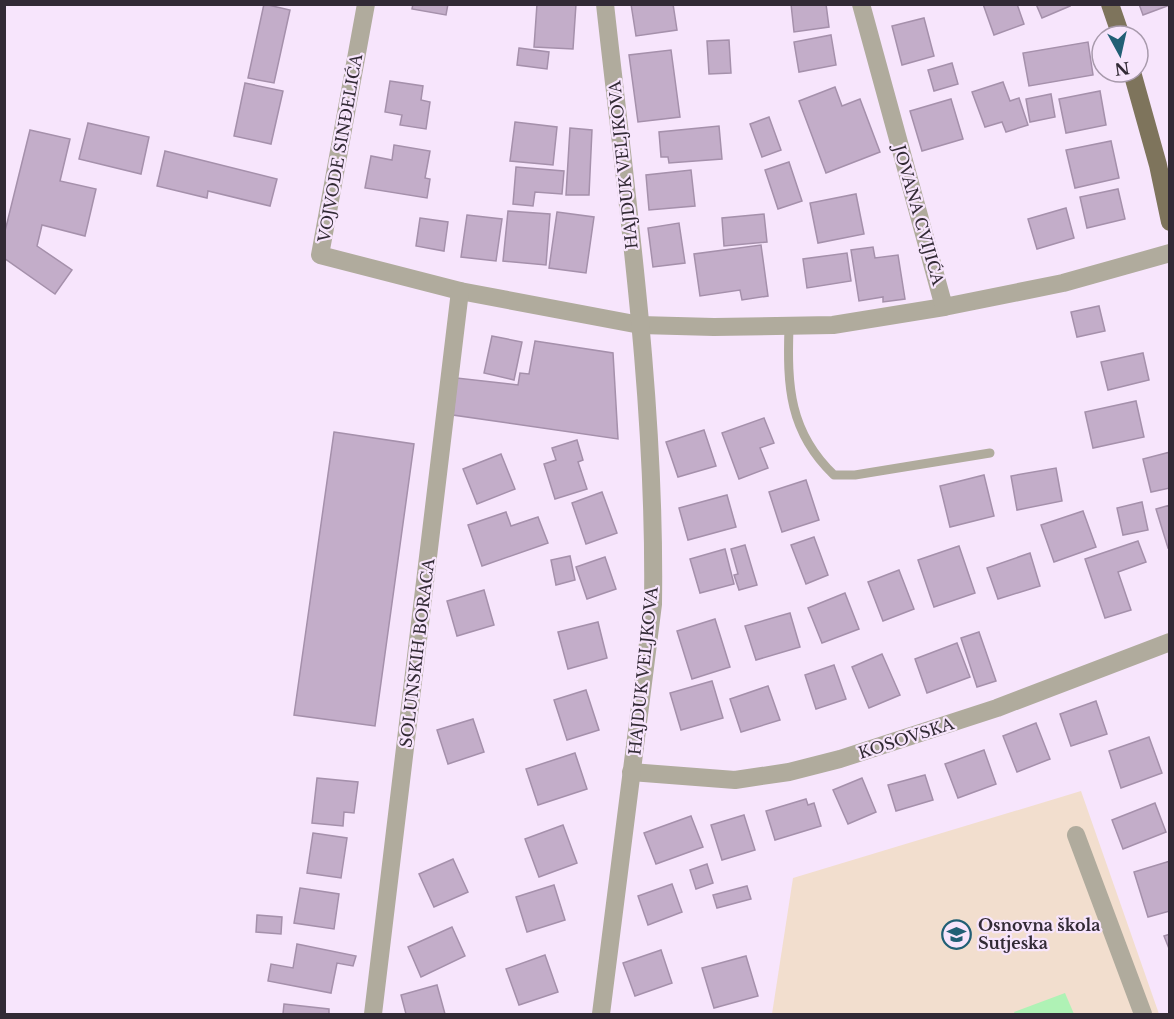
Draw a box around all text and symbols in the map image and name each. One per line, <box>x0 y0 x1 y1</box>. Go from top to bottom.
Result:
north arrow <box>1090 24 1150 84</box>
street label: VOJVODE SINĐELIĆA <box>313 52 367 245</box>
text: N <box>1113 58 1131 80</box>
street label: HAJDUK VELJKOVA <box>604 79 642 250</box>
street label: JOVANA CVIJIĆA <box>889 141 949 288</box>
street label: SOLUNSKIH BORACA <box>395 557 439 749</box>
street label: HAJDUK VELJKOVA <box>624 585 662 756</box>
street label: KOSOVSKA <box>856 713 957 763</box>
place label: Osnovna škola Sutjeska <box>978 915 1100 953</box>
school or university icon: Osnovna škola Sutjeska <box>941 918 973 950</box>

